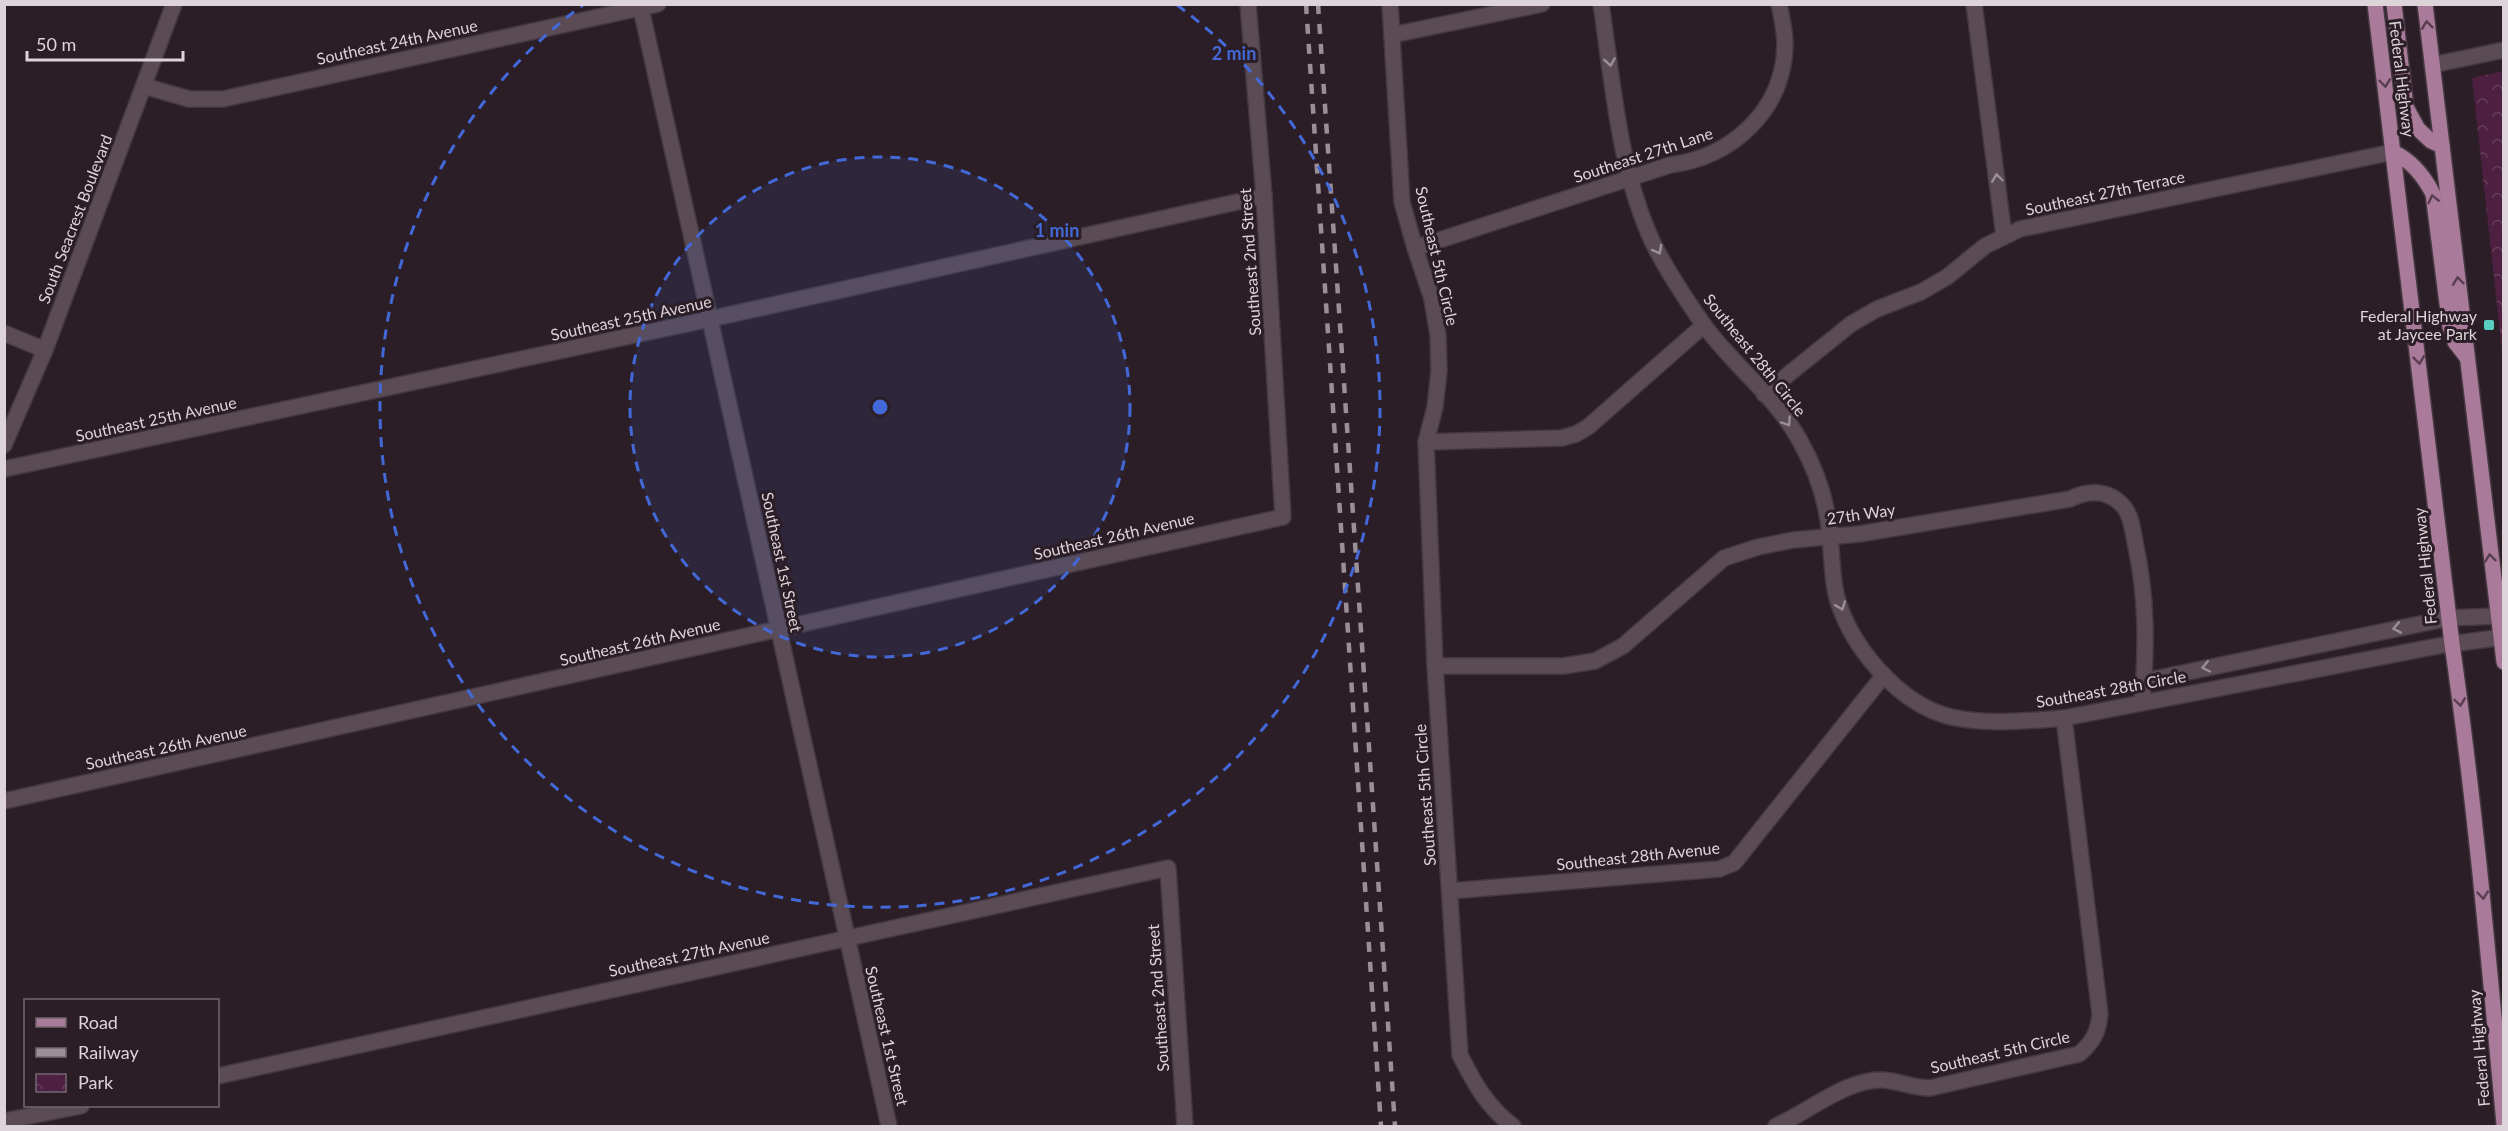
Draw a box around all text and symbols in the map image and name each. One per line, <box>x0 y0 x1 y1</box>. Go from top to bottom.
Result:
street label: Southeast 24th Avenue <box>315 15 479 68</box>
street label: Federal Highway <box>2386 20 2419 139</box>
one-way arrow <box>2421 20 2434 29</box>
scale bar <box>27 24 183 62</box>
text: 50 m <box>36 33 76 55</box>
text: 2 min <box>1212 42 1256 64</box>
one-way arrow <box>1603 58 1615 67</box>
one-way arrow <box>2378 79 2391 88</box>
street label: Southeast 27th Lane <box>1571 123 1715 186</box>
street label: South Seacrest Boulevard <box>33 132 116 306</box>
street label: Southeast 27th Terrace <box>2023 166 2186 219</box>
one-way arrow <box>1991 173 2003 182</box>
street label: Southeast 5th Circle <box>1412 184 1463 327</box>
street label: Southeast 2nd Street <box>1235 187 1264 336</box>
one-way arrow <box>2427 194 2440 204</box>
text: 1 min <box>1035 219 1079 241</box>
one-way arrow <box>1651 244 1662 254</box>
one-way arrow <box>2452 276 2464 285</box>
street label: Southeast 28th Circle <box>1700 290 1810 420</box>
street label: Southeast 25th Avenue <box>549 291 713 344</box>
place label: Federal Highway at Jaycee Park <box>2360 306 2478 343</box>
marker: Federal Highway at Jaycee Park <box>2482 318 2496 332</box>
one-way arrow <box>2412 356 2425 365</box>
street label: Southeast 25th Avenue <box>74 392 238 445</box>
centre of rings <box>870 397 890 417</box>
one-way arrow <box>1780 415 1791 426</box>
street label: Southeast 1st Street <box>758 490 807 634</box>
street label: 27th Way <box>1826 499 1897 528</box>
street label: Federal Highway <box>2409 506 2440 625</box>
street label: Southeast 26th Avenue <box>1032 508 1196 563</box>
one-way arrow <box>2484 553 2497 563</box>
one-way arrow <box>1834 600 1846 611</box>
street label: Southeast 26th Avenue <box>558 614 722 669</box>
one-way arrow <box>2393 621 2403 634</box>
one-way arrow <box>2202 660 2212 673</box>
street label: Southeast 28th Circle <box>2035 666 2187 711</box>
one-way arrow <box>2454 697 2466 706</box>
street label: Southeast 26th Avenue <box>84 720 248 773</box>
street label: Southeast 5th Circle <box>1410 723 1439 867</box>
street label: Southeast 28th Avenue <box>1555 837 1721 874</box>
one-way arrow <box>2476 891 2489 900</box>
street label: Southeast 2nd Street <box>1143 923 1172 1072</box>
street label: Southeast 27th Avenue <box>607 927 771 980</box>
street label: Southeast 1st Street <box>862 964 913 1108</box>
street label: Federal Highway <box>2464 988 2493 1107</box>
legend <box>24 999 219 1107</box>
text: Road <box>78 1011 118 1033</box>
street label: Southeast 5th Circle <box>1928 1026 2071 1077</box>
text: Railway <box>78 1041 139 1063</box>
text: Park <box>78 1071 114 1093</box>

